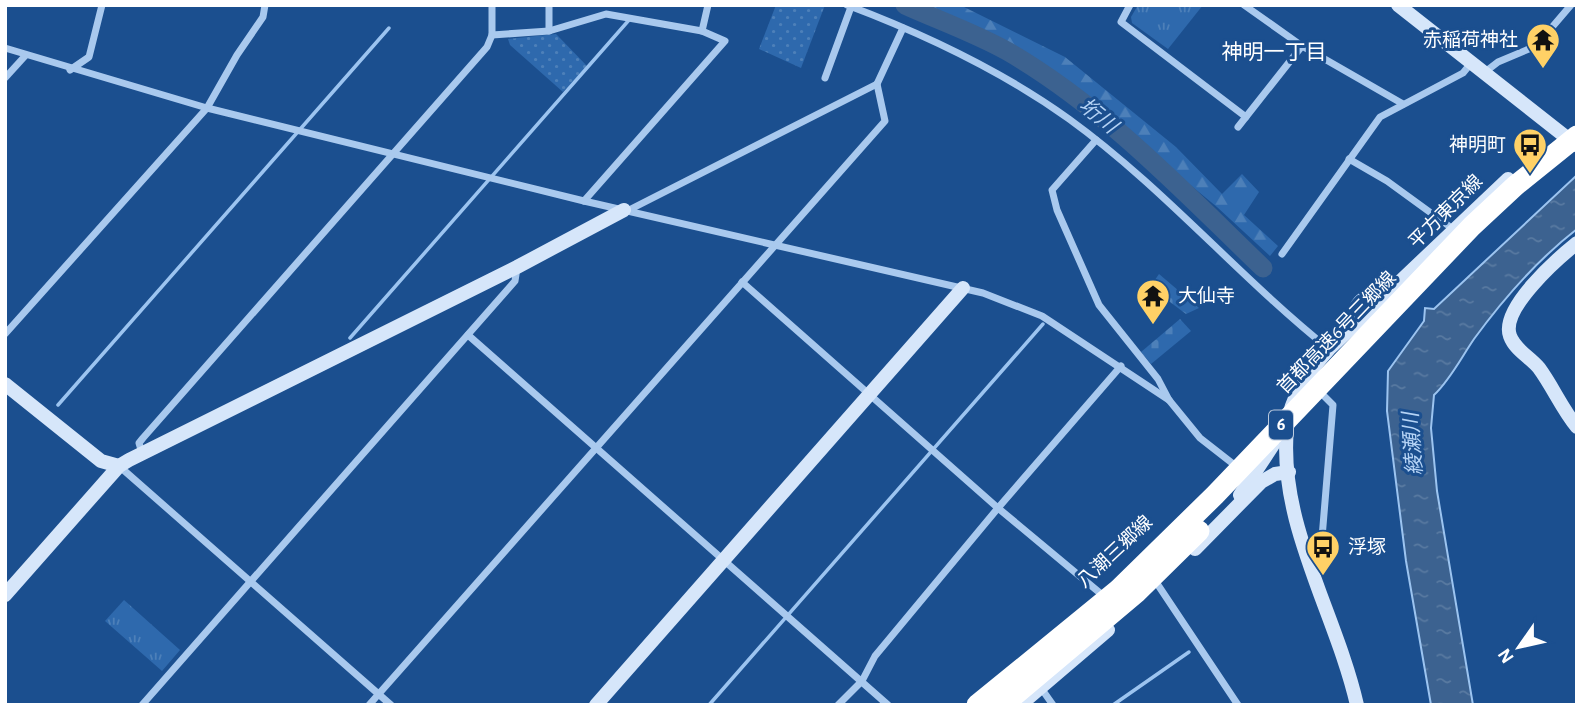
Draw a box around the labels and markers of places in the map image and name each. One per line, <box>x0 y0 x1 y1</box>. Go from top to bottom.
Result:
temple icon: 赤稲荷神社 <box>1524 21 1562 70</box>
place label: 赤稲荷神社 <box>1423 29 1518 50</box>
bus stop icon: 神明町 <box>1511 126 1549 175</box>
place label: 神明町 <box>1449 134 1506 155</box>
temple icon: 大仙寺 <box>1134 277 1172 326</box>
place label: 大仙寺 <box>1178 285 1235 306</box>
bus stop icon: 浮塚 <box>1304 528 1342 577</box>
place label: 浮塚 <box>1348 537 1386 557</box>

